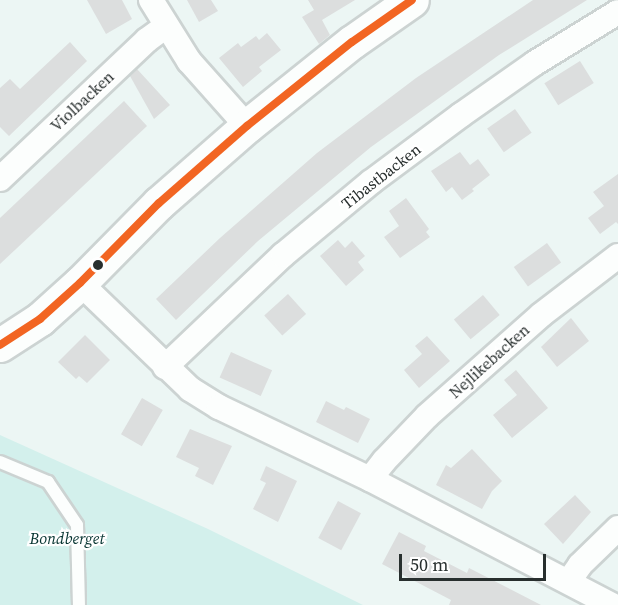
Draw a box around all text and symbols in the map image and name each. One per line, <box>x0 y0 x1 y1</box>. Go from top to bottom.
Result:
street label: Violbacken <box>46 67 118 135</box>
street label: Tibastbacken <box>338 139 424 213</box>
unlabelled marker <box>92 259 104 271</box>
street label: Nejlikebacken <box>445 320 533 402</box>
park label: Bondberget <box>30 528 104 548</box>
scale bar <box>402 542 549 580</box>
text: 50 m <box>410 552 448 577</box>

